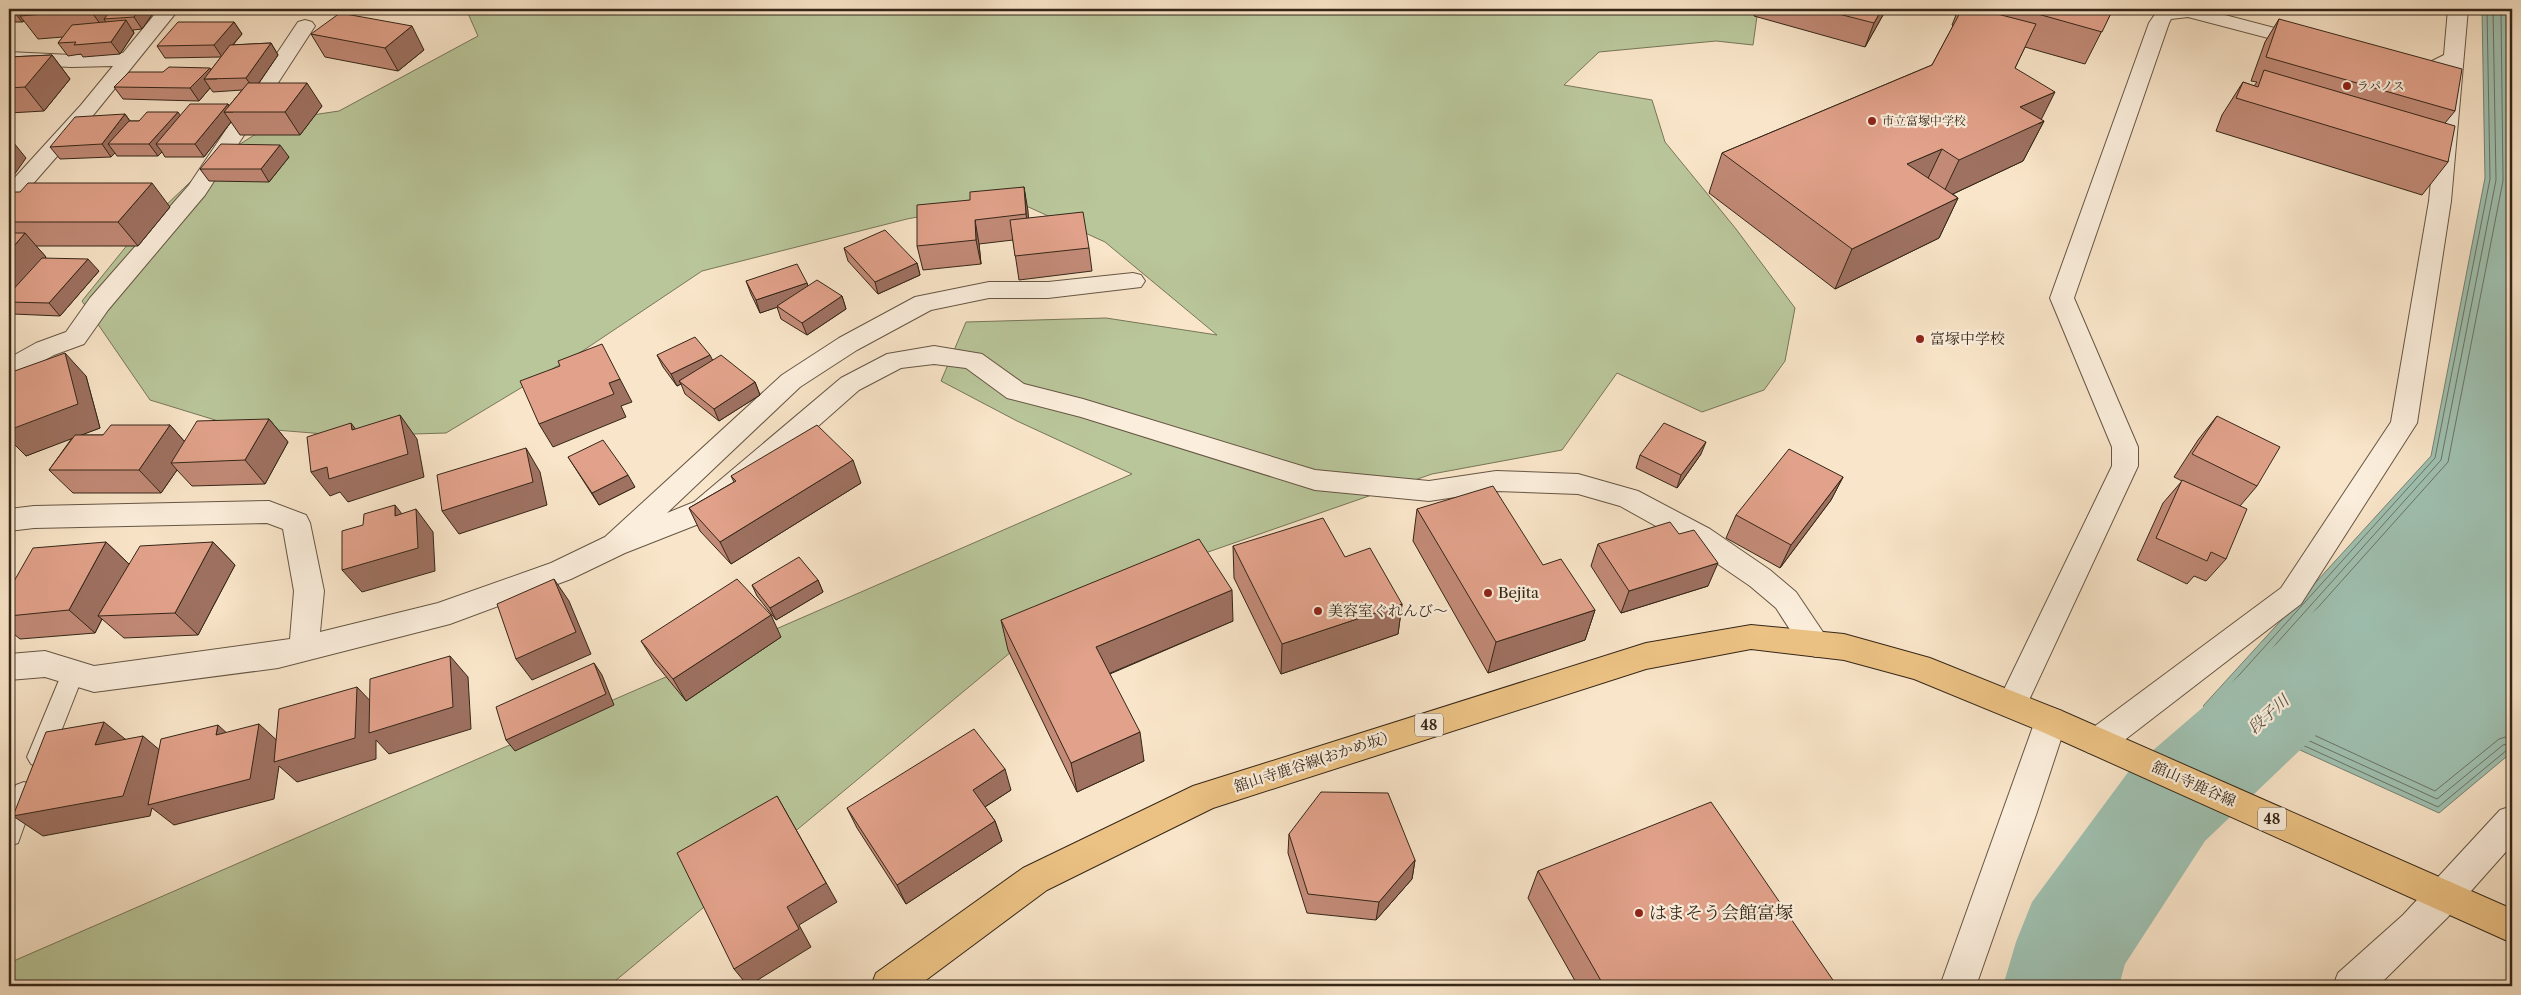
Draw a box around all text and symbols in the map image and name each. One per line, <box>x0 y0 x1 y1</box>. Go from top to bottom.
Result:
place label: ラパノス <box>2357 78 2405 93</box>
marker: ラパノス <box>2341 80 2353 92</box>
place label: 市立富塚中学校 <box>1882 113 1966 128</box>
marker: 市立富塚中学校 <box>1866 115 1878 127</box>
place label: 富塚中学校 <box>1930 329 2005 348</box>
marker: 富塚中学校 <box>1914 333 1926 345</box>
place label: Bejita <box>1498 583 1539 602</box>
marker: Bejita <box>1482 587 1494 599</box>
place label: 美容室ぐれんび～ <box>1328 601 1448 620</box>
marker: 美容室ぐれんび～ <box>1312 605 1324 617</box>
water label: 段子川 <box>2243 689 2294 737</box>
road number: 48 <box>1415 714 1443 736</box>
street label: 舘山寺鹿谷線(おかめ坂） <box>1231 725 1398 796</box>
street label: 舘山寺鹿谷線 <box>2149 757 2239 811</box>
road number: 48 <box>2258 808 2286 831</box>
place label: はまそう会館富塚 <box>1649 902 1793 924</box>
marker: はまそう会館富塚 <box>1633 907 1645 919</box>

